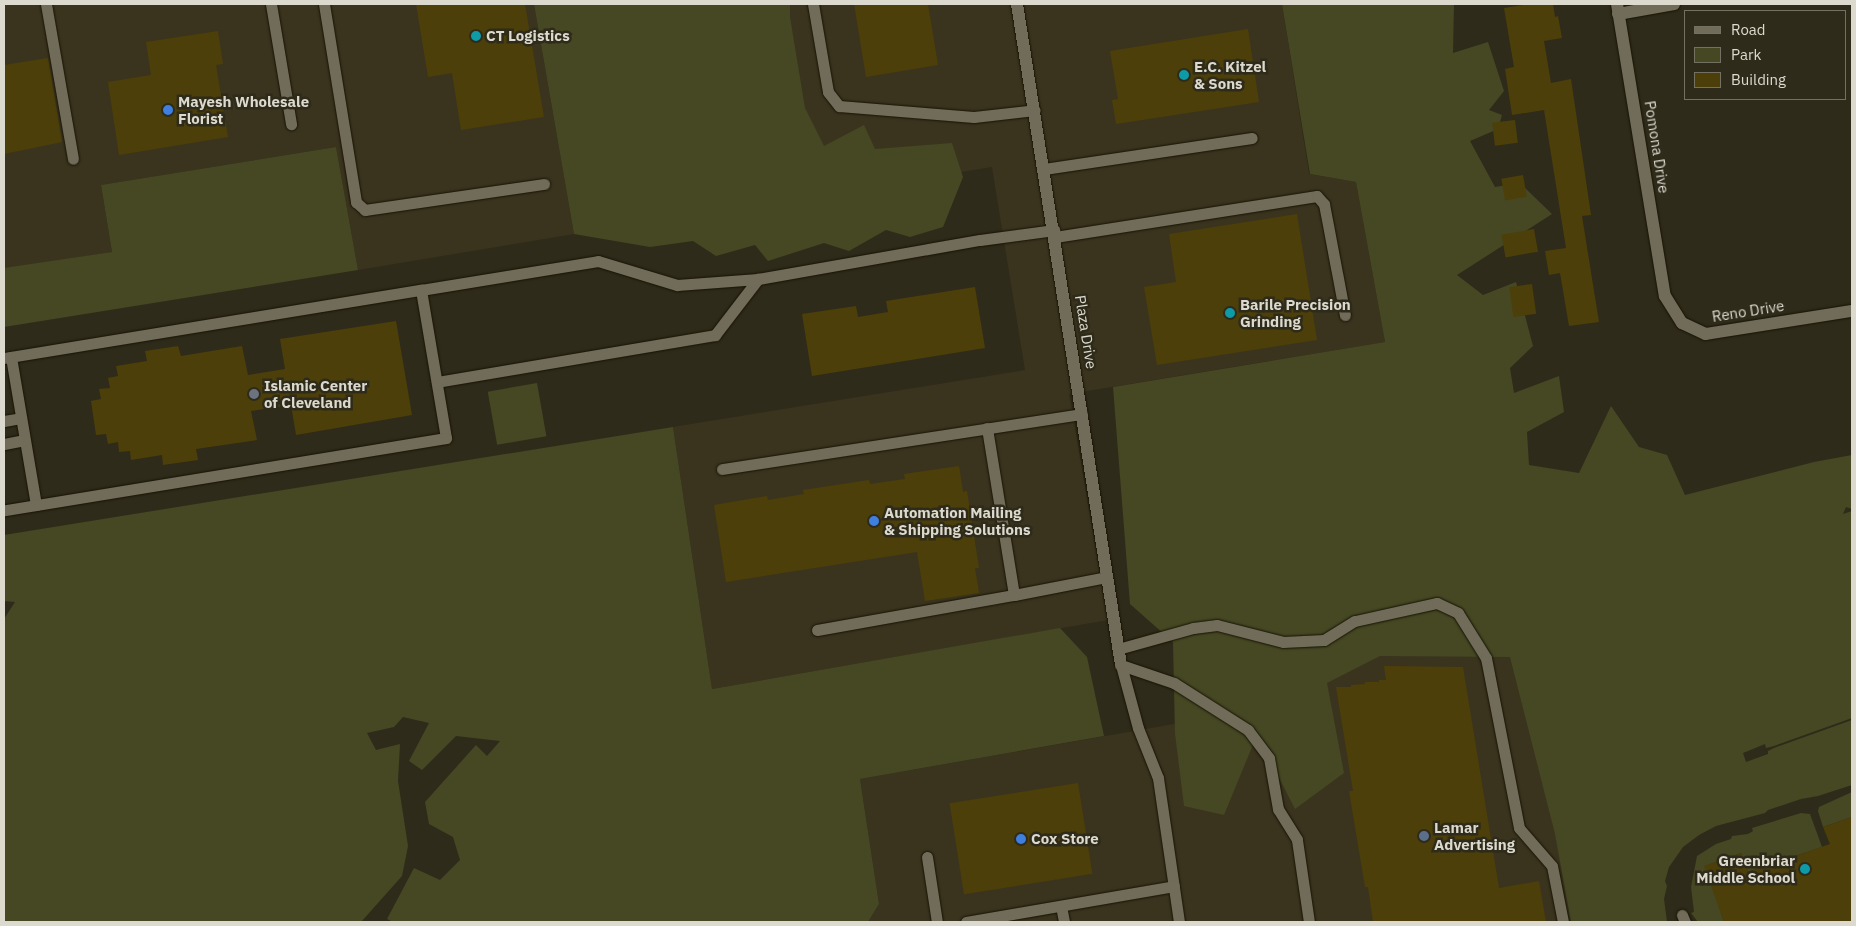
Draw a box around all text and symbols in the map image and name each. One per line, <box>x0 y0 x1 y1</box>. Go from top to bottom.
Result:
legend <box>1684 10 1846 100</box>
text: Road <box>1731 20 1766 39</box>
place label: CT Logistics <box>486 27 570 45</box>
marker: CT Logistics <box>470 30 482 42</box>
text: Park <box>1731 45 1761 64</box>
place label: E.C. Kitzel & Sons <box>1194 57 1266 92</box>
marker: E.C. Kitzel & Sons <box>1178 69 1190 81</box>
text: Building <box>1731 70 1786 89</box>
place label: Mayesh Wholesale Florist <box>178 92 309 127</box>
street label: Pomona Drive <box>1641 99 1673 195</box>
marker: Mayesh Wholesale Florist <box>162 104 174 116</box>
street label: Plaza Drive <box>1071 294 1101 370</box>
place label: Barile Precision Grinding <box>1240 295 1351 330</box>
street label: Reno Drive <box>1711 296 1785 326</box>
marker: Barile Precision Grinding <box>1224 307 1236 319</box>
place label: Islamic Center of Cleveland <box>264 376 367 411</box>
marker: Islamic Center of Cleveland <box>248 388 260 400</box>
place label: Automation Mailing & Shipping Solutions <box>884 503 1031 538</box>
marker: Automation Mailing & Shipping Solutions <box>868 515 880 527</box>
place label: Lamar Advertising <box>1434 818 1515 853</box>
place label: Cox Store <box>1031 830 1099 848</box>
marker: Lamar Advertising <box>1418 830 1430 842</box>
marker: Cox Store <box>1015 833 1027 845</box>
place label: Greenbriar Middle School <box>1696 851 1795 886</box>
marker: Greenbriar Middle School <box>1799 863 1811 875</box>

